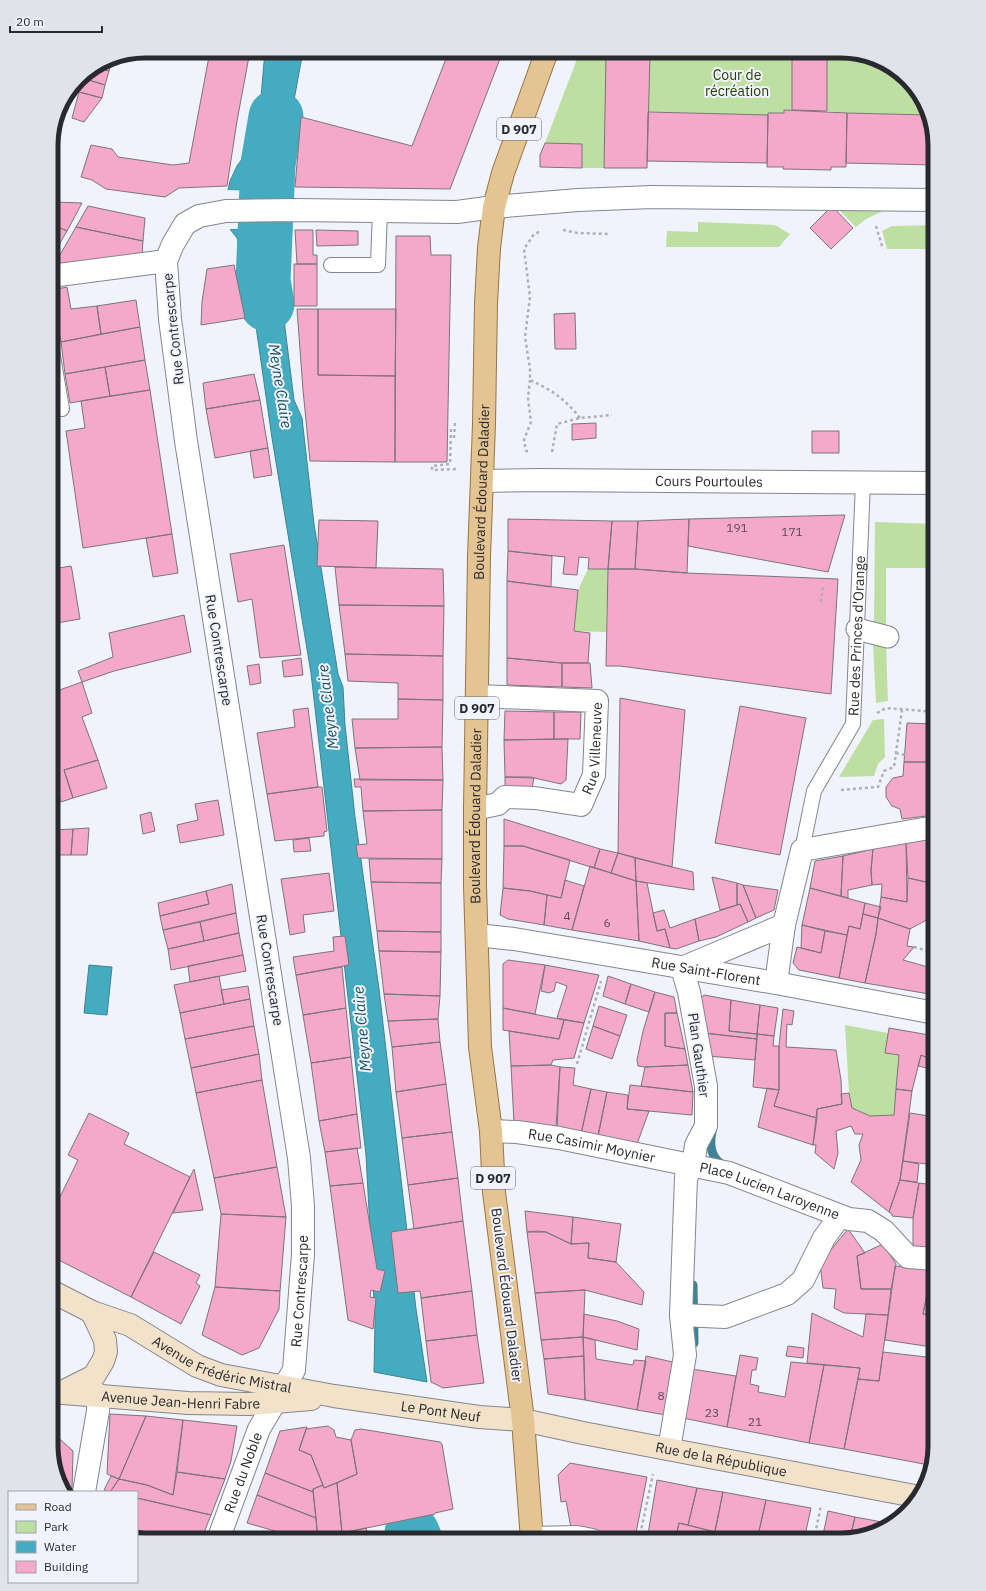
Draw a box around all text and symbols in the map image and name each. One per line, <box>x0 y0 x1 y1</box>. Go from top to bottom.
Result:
scale bar <box>10 8 102 34</box>
text: 20 m <box>16 14 44 29</box>
park label: Cour de récréation <box>705 66 769 100</box>
road number: D 907 <box>497 118 541 140</box>
street label: Rue Contrescarpe <box>158 272 188 386</box>
water label: Meyne Claire <box>264 342 297 430</box>
street label: Boulevard Édouard Daladier <box>470 404 493 580</box>
street label: Cours Pourtoules <box>655 472 763 491</box>
house number: 191 <box>726 520 748 535</box>
house number: 171 <box>781 524 803 539</box>
street label: Rue des Princes d'Orange <box>844 555 869 716</box>
street label: Rue Contrescarpe <box>201 593 237 707</box>
water label: Meyne Claire <box>313 663 342 750</box>
road number: D 907 <box>455 697 499 719</box>
street label: Rue Villeneuve <box>578 701 606 797</box>
street label: Boulevard Édouard Daladier <box>465 728 485 904</box>
house number: 4 <box>563 908 571 923</box>
street label: Rue Contrescarpe <box>252 913 288 1027</box>
house number: 6 <box>603 915 611 930</box>
street label: Rue Saint-Florent <box>650 953 762 989</box>
water label: Meyne Claire <box>348 986 375 1072</box>
street label: Plan Gauthier <box>684 1011 714 1099</box>
street label: Rue Casimir Moynier <box>527 1125 657 1167</box>
street label: Place Lucien Laroyenne <box>698 1158 843 1224</box>
road number: D 907 <box>471 1167 515 1189</box>
street label: Boulevard Édouard Daladier <box>487 1207 528 1383</box>
street label: Rue Contrescarpe <box>287 1235 312 1348</box>
street label: Avenue Frédéric Mistral <box>149 1332 293 1397</box>
street label: Avenue Jean-Henri Fabre <box>101 1387 261 1413</box>
house number: 8 <box>657 1388 665 1403</box>
street label: Le Pont Neuf <box>400 1397 482 1426</box>
house number: 23 <box>705 1405 719 1420</box>
house number: 21 <box>748 1414 762 1429</box>
street label: Rue du Noble <box>220 1429 266 1515</box>
street label: Rue de la République <box>654 1438 789 1481</box>
legend <box>8 1491 138 1583</box>
text: Road <box>44 1499 72 1514</box>
text: Park <box>44 1519 69 1534</box>
text: Water <box>44 1539 77 1554</box>
text: Building <box>44 1559 89 1574</box>

